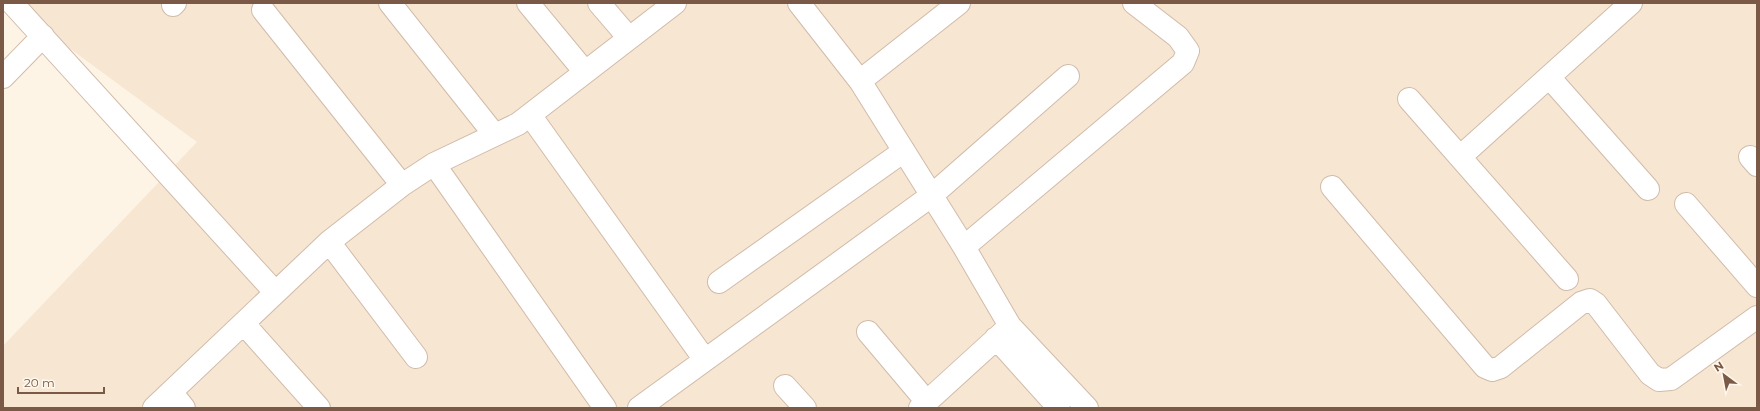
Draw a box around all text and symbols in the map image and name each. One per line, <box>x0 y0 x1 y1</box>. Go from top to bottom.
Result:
north arrow <box>1704 355 1744 395</box>
text: N <box>1711 358 1726 375</box>
scale bar <box>18 369 104 395</box>
text: 20 m <box>24 375 55 390</box>

